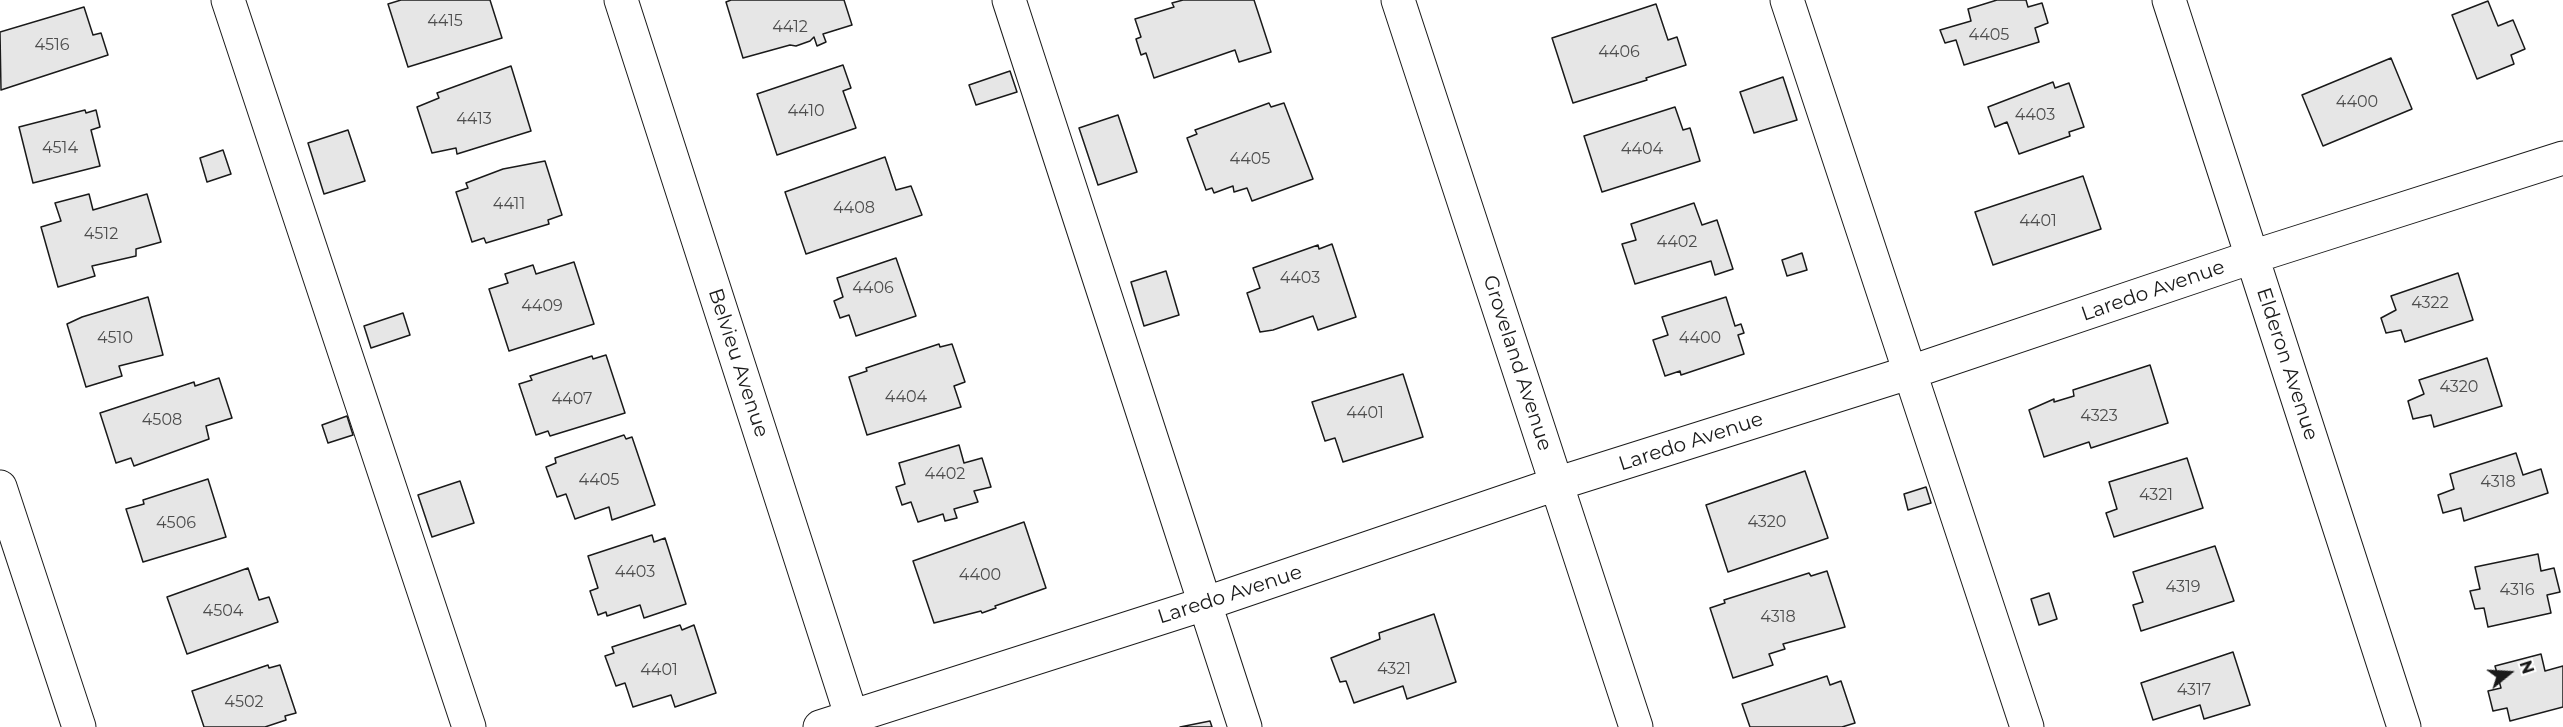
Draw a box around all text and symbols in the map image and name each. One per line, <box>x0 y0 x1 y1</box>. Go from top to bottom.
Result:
house number: 4415 <box>427 11 463 31</box>
house number: 4412 <box>772 17 808 37</box>
house number: 4405 <box>1969 25 2009 45</box>
house number: 4516 <box>34 35 70 55</box>
house number: 4406 <box>1598 42 1640 62</box>
house number: 4400 <box>2336 92 2378 112</box>
house number: 4410 <box>787 101 825 121</box>
house number: 4403 <box>2015 105 2055 125</box>
house number: 4413 <box>456 109 492 129</box>
house number: 4514 <box>42 138 78 158</box>
house number: 4404 <box>1621 139 1663 159</box>
house number: 4405 <box>1230 149 1270 169</box>
house number: 4411 <box>493 194 525 214</box>
house number: 4408 <box>833 198 875 218</box>
house number: 4401 <box>2019 211 2057 231</box>
house number: 4512 <box>84 224 118 244</box>
house number: 4402 <box>1657 232 1697 252</box>
street label: Laredo Avenue <box>2078 255 2228 327</box>
house number: 4403 <box>1280 268 1320 288</box>
street label: Groveland Avenue <box>1477 272 1557 454</box>
house number: 4406 <box>852 278 894 298</box>
street label: Elderon Avenue <box>2251 285 2323 443</box>
street label: Belvieu Avenue <box>703 286 773 440</box>
house number: 4322 <box>2411 293 2449 313</box>
house number: 4409 <box>521 296 563 316</box>
house number: 4510 <box>97 328 133 348</box>
house number: 4400 <box>1679 328 1721 348</box>
house number: 4320 <box>2440 377 2478 397</box>
house number: 4404 <box>885 387 927 407</box>
house number: 4407 <box>551 389 593 409</box>
house number: 4401 <box>1346 403 1384 423</box>
house number: 4323 <box>2080 406 2118 426</box>
street label: Laredo Avenue <box>1616 407 1766 477</box>
house number: 4508 <box>142 410 182 430</box>
house number: 4402 <box>925 464 965 484</box>
house number: 4405 <box>579 470 619 490</box>
house number: 4318 <box>2480 472 2516 492</box>
house number: 4321 <box>2139 485 2173 505</box>
house number: 4320 <box>1748 512 1786 532</box>
house number: 4506 <box>156 513 196 533</box>
street label: Laredo Avenue <box>1155 560 1305 630</box>
house number: 4403 <box>615 562 655 582</box>
house number: 4400 <box>959 565 1001 585</box>
house number: 4319 <box>2166 577 2200 597</box>
house number: 4316 <box>2500 580 2534 600</box>
house number: 4504 <box>203 601 243 621</box>
house number: 4318 <box>1760 607 1796 627</box>
north arrow <box>2479 643 2539 703</box>
text: N <box>2516 658 2538 676</box>
house number: 4321 <box>1377 659 1411 679</box>
house number: 4401 <box>640 660 678 680</box>
house number: 4317 <box>2177 680 2211 700</box>
house number: 4502 <box>224 692 264 712</box>

